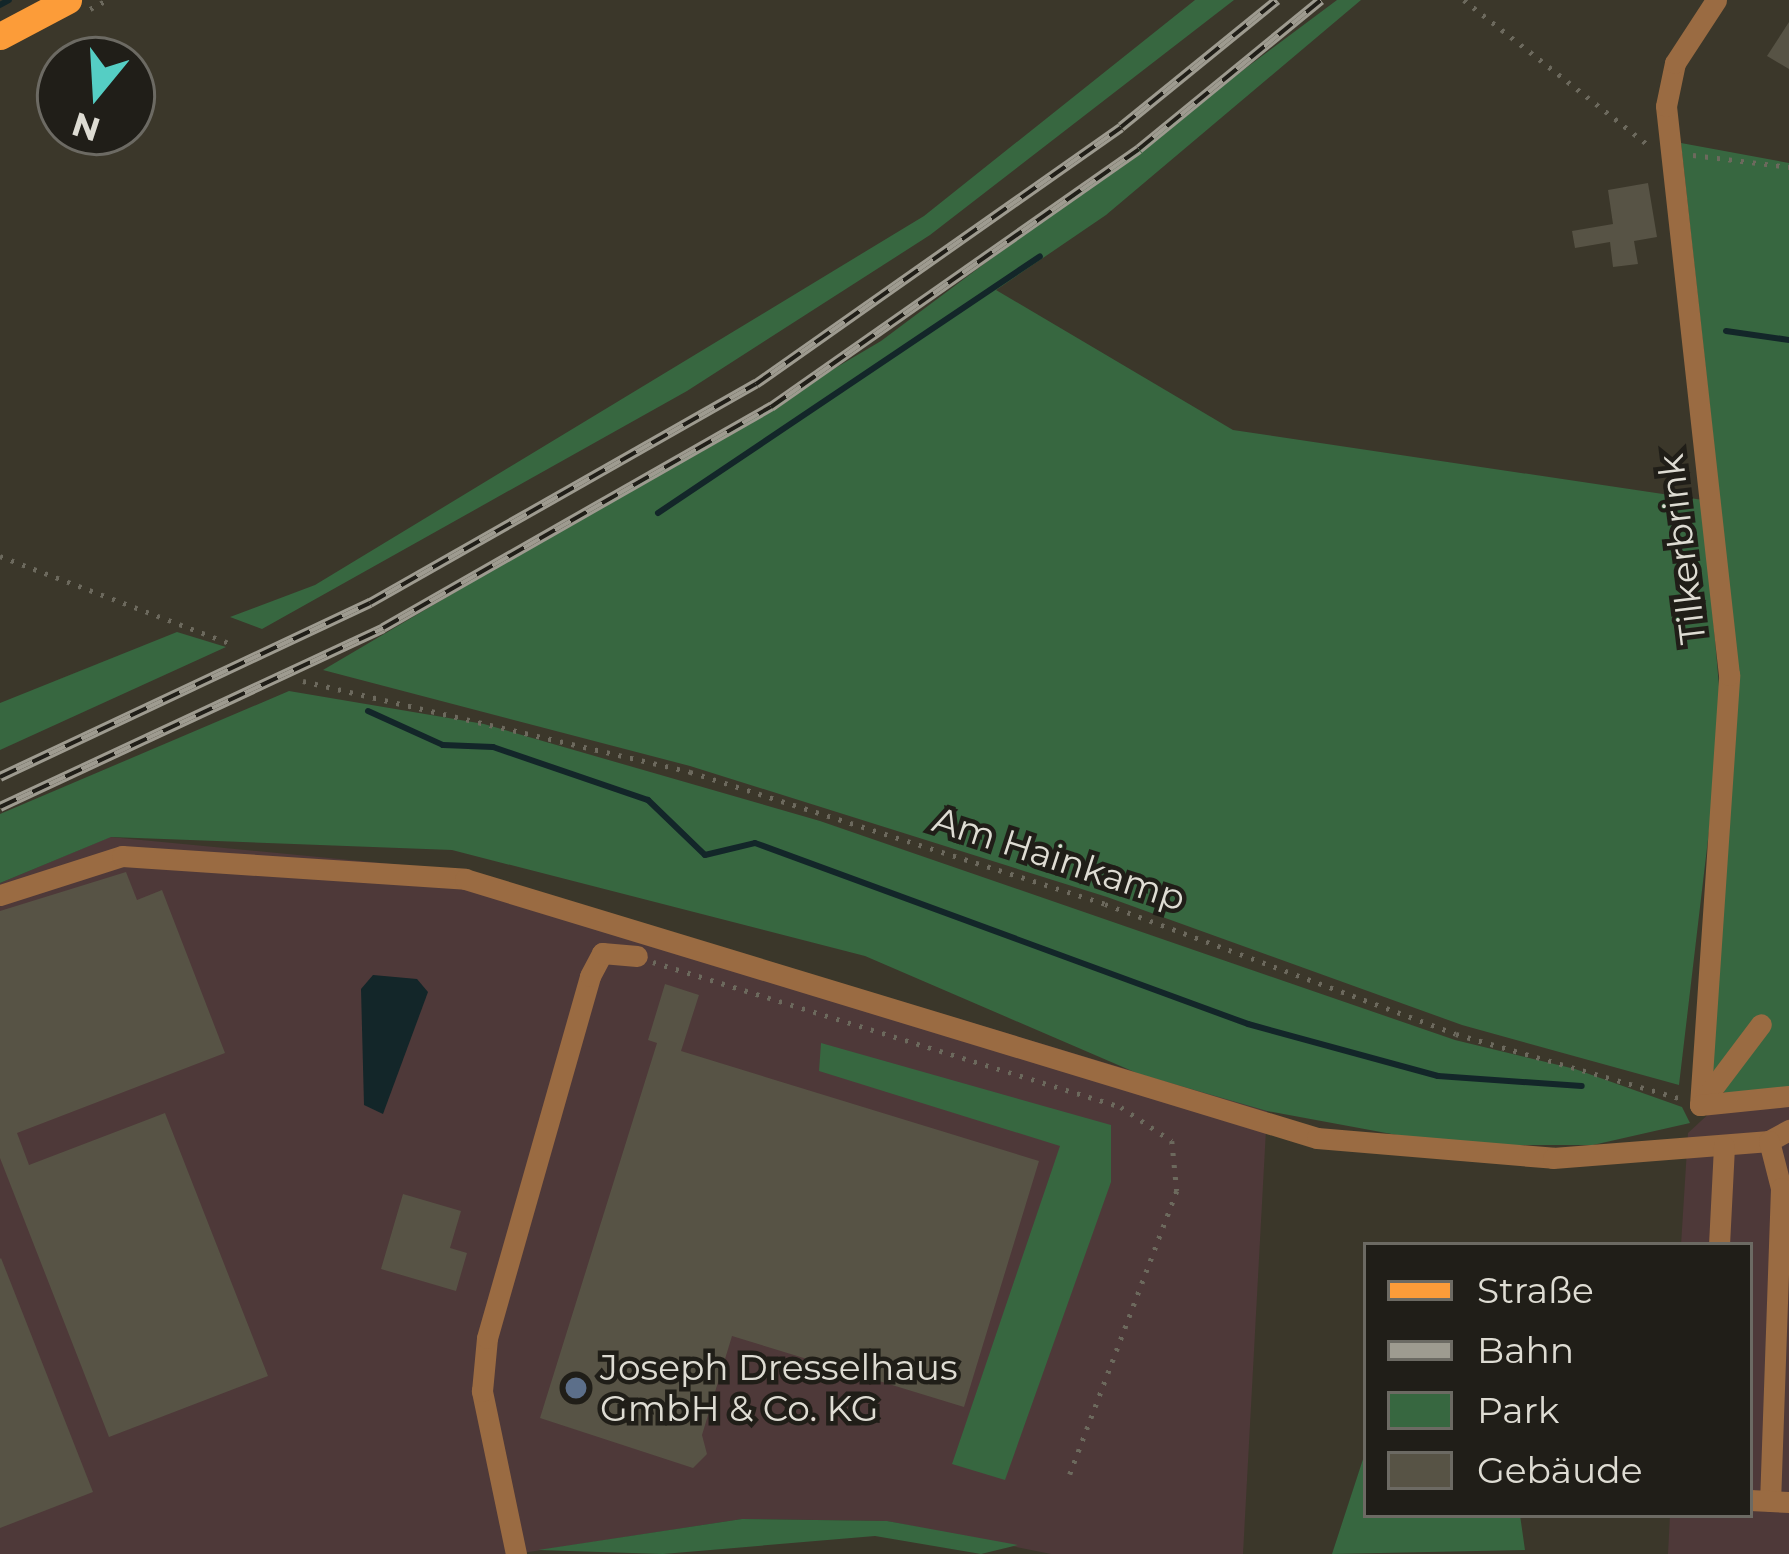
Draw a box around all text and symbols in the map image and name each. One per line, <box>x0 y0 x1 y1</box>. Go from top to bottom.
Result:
north arrow <box>36 36 156 156</box>
text: N <box>67 104 105 151</box>
street label: Tilkerbrink <box>1649 452 1715 646</box>
street label: Am Hainkamp <box>927 798 1191 920</box>
legend <box>1363 1242 1753 1518</box>
text: Straße <box>1477 1268 1594 1312</box>
text: Bahn <box>1477 1328 1574 1372</box>
place label: Joseph Dresselhaus GmbH & Co. KG <box>600 1345 957 1430</box>
marker: Joseph Dresselhaus GmbH & Co. KG <box>563 1375 589 1401</box>
text: Park <box>1477 1388 1559 1432</box>
text: Gebäude <box>1477 1448 1642 1492</box>

